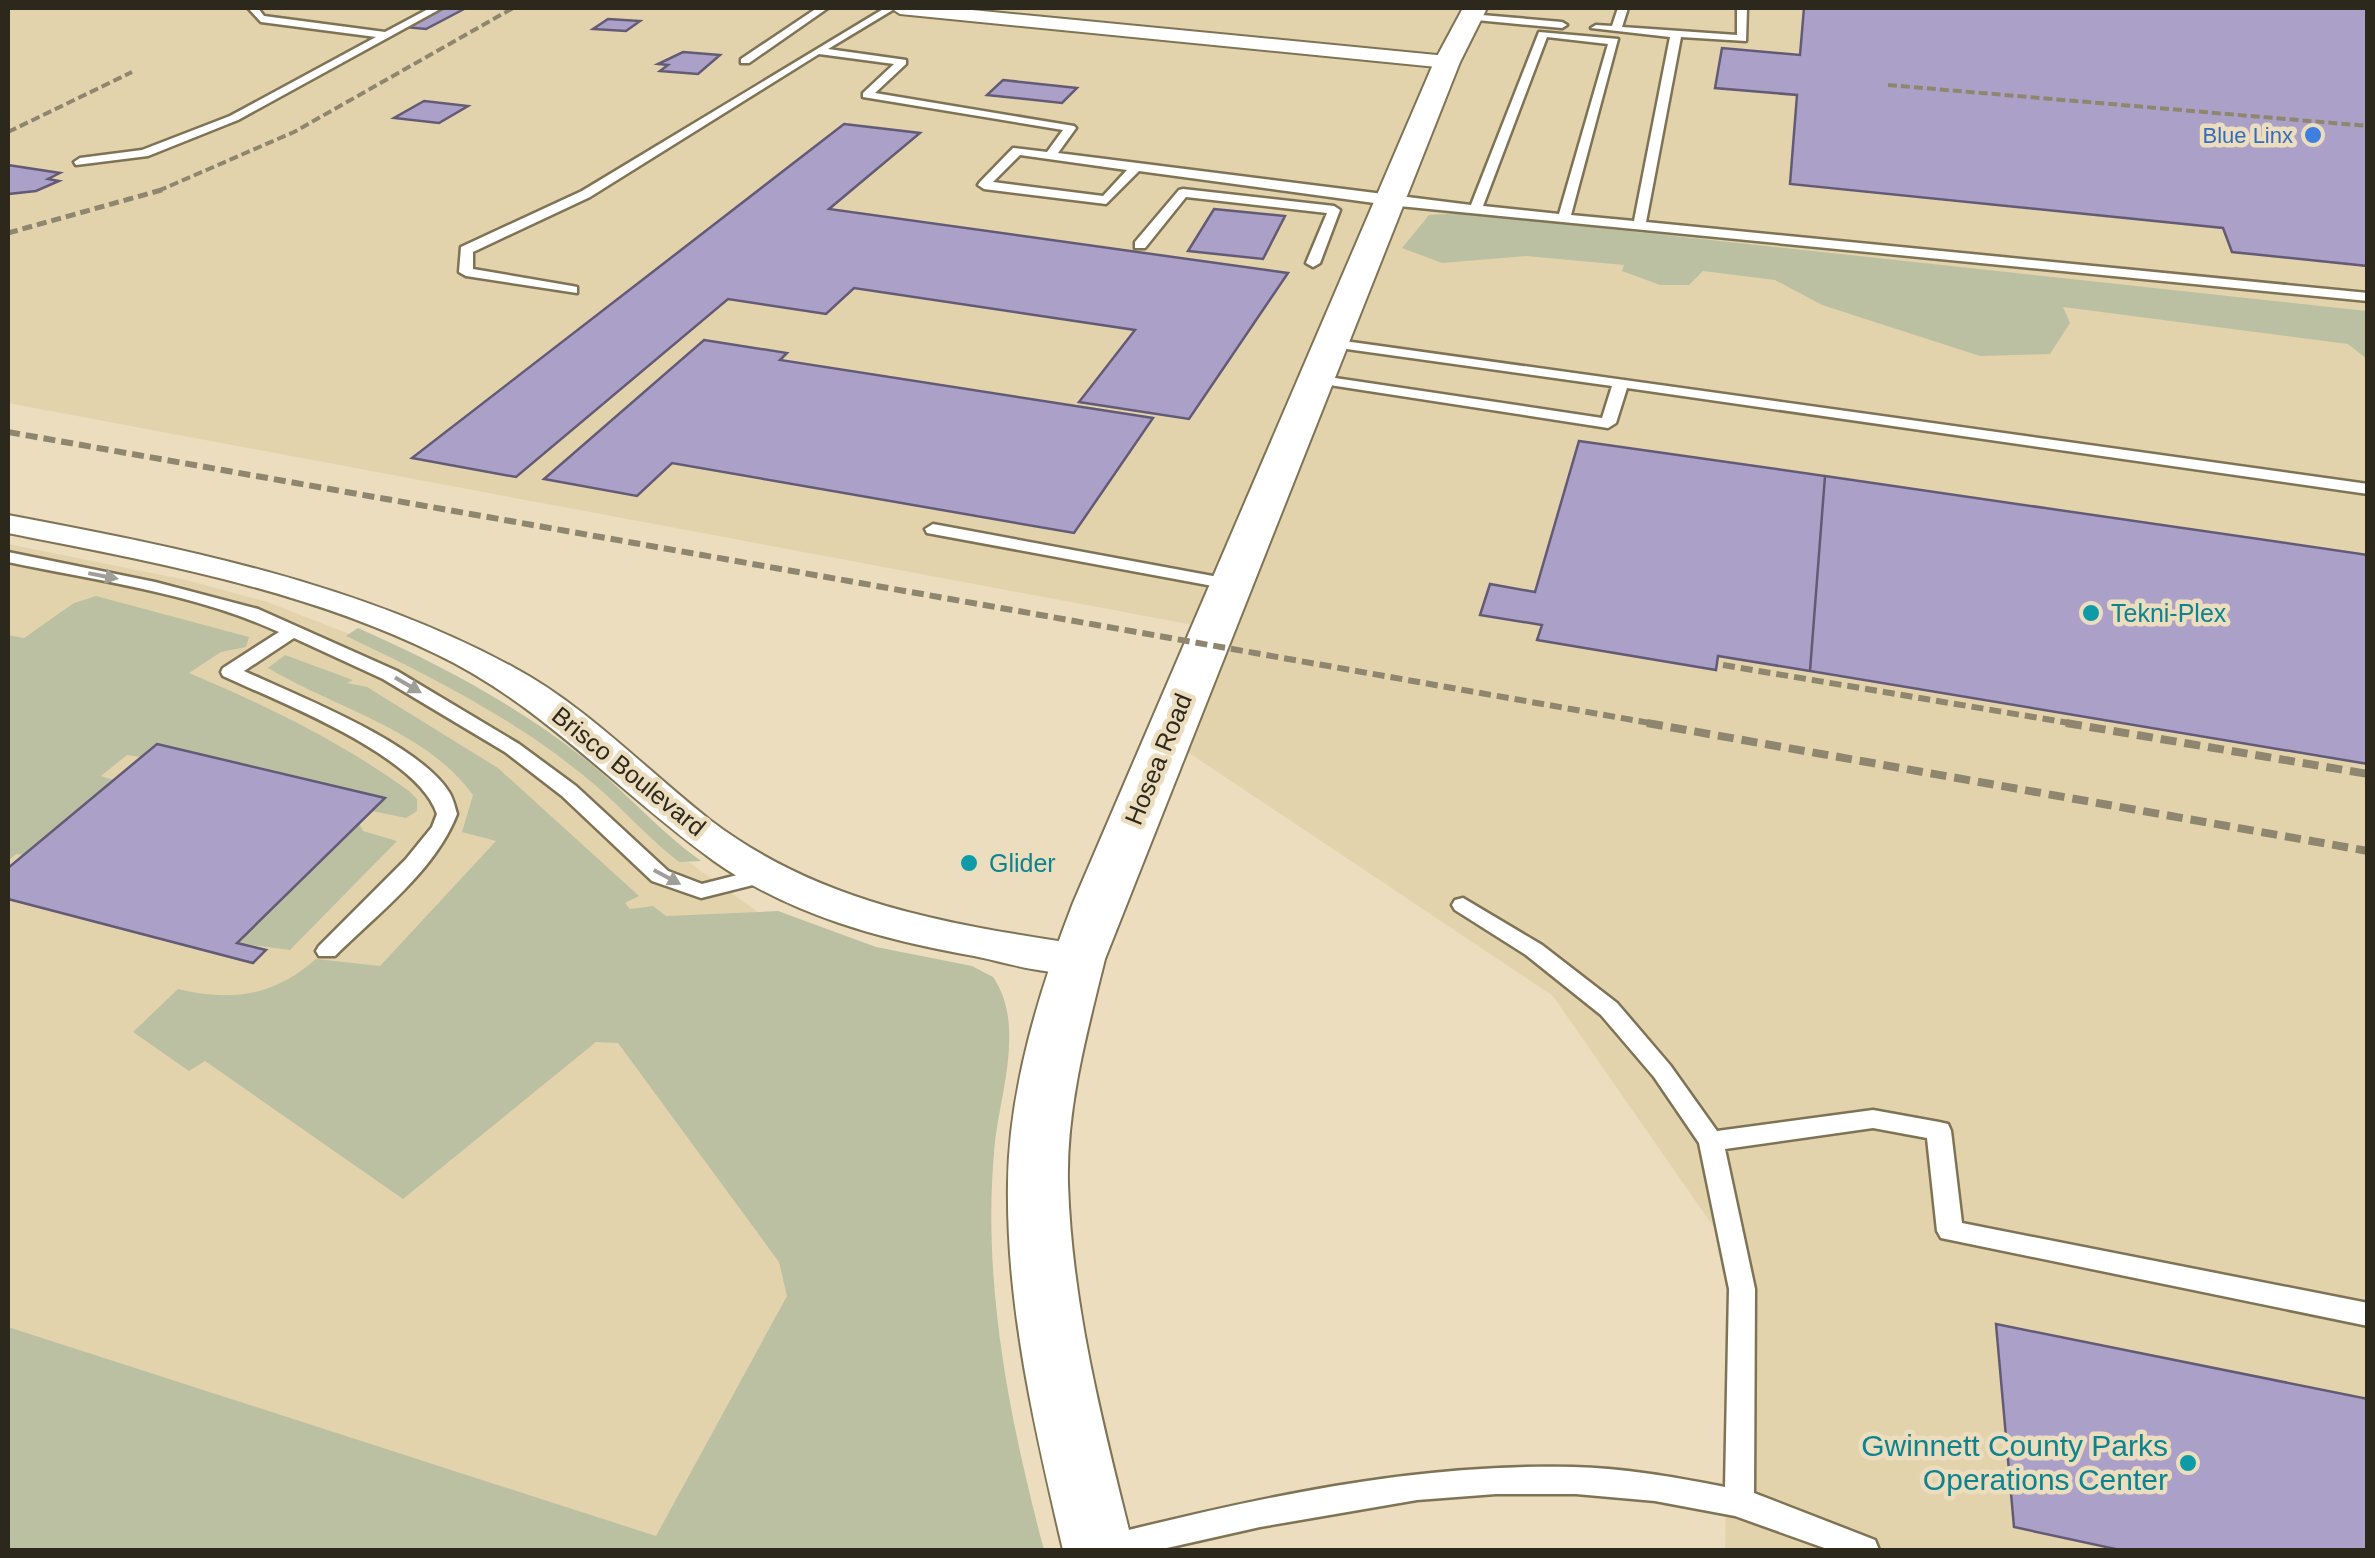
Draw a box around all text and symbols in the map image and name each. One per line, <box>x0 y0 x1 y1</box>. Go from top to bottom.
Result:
place label: Blue Linx <box>2202 123 2293 148</box>
marker: Blue Linx <box>2302 124 2324 146</box>
one-way arrow <box>88 569 119 585</box>
place label: Tekni-Plex <box>2111 599 2227 627</box>
marker: Tekni-Plex <box>2080 602 2102 624</box>
one-way arrow <box>393 676 422 693</box>
street label: Hosea Road <box>1119 689 1197 829</box>
street label: Brisco Boulevard <box>547 701 711 841</box>
place label: Glider <box>989 849 1056 877</box>
marker: Glider <box>958 852 980 874</box>
one-way arrow <box>653 868 682 885</box>
place label: Gwinnett County Parks Operations Center <box>1861 1429 2168 1496</box>
marker: Gwinnett County Parks Operations Center <box>2177 1452 2199 1474</box>

